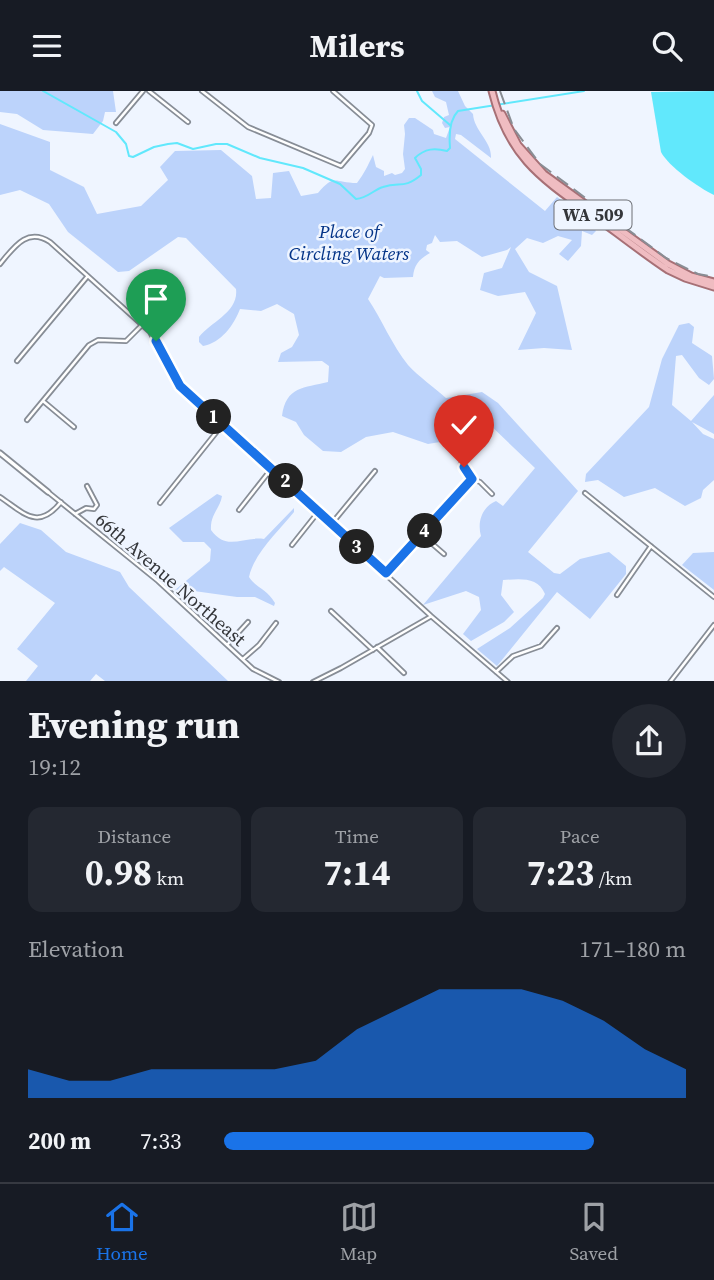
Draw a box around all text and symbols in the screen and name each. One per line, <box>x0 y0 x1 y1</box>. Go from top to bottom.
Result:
text: Milers <box>310 24 404 68</box>
icon: menu <box>28 27 66 65</box>
icon: search <box>648 27 686 65</box>
road number: WA 509 <box>554 201 632 230</box>
park label: Place of Circling Waters <box>289 218 409 266</box>
pin <box>126 269 186 341</box>
icon: arrive <box>137 280 175 318</box>
pin <box>434 395 494 467</box>
pin: 1 <box>196 399 232 435</box>
text: 1 <box>208 403 219 429</box>
icon: check <box>445 406 483 444</box>
pin: 2 <box>268 463 304 499</box>
text: 2 <box>280 467 291 493</box>
street label: 66th Avenue Northeast <box>90 506 252 652</box>
pin: 4 <box>408 513 442 549</box>
text: 4 <box>419 517 430 543</box>
pin: 3 <box>340 529 374 565</box>
text: 3 <box>351 533 362 559</box>
text: Evening run <box>28 699 240 751</box>
button: share <box>612 704 686 778</box>
text: 19:12 <box>28 751 81 783</box>
text: Distance <box>98 823 171 849</box>
text: Time <box>335 823 379 849</box>
text: Pace <box>560 823 600 849</box>
text: 0.98 <box>85 849 152 897</box>
text: 7:14 <box>323 849 391 897</box>
text: 7:23 <box>527 849 594 897</box>
text: km <box>152 865 184 891</box>
text: /km <box>594 865 632 891</box>
text: Elevation <box>28 933 124 965</box>
text: 171–180 m <box>579 933 686 965</box>
text: 200 m <box>28 1125 91 1157</box>
text: 7:33 <box>140 1125 181 1157</box>
tab: Home <box>96 1198 148 1266</box>
tab: Map <box>340 1198 378 1266</box>
tab: Saved <box>569 1198 618 1266</box>

